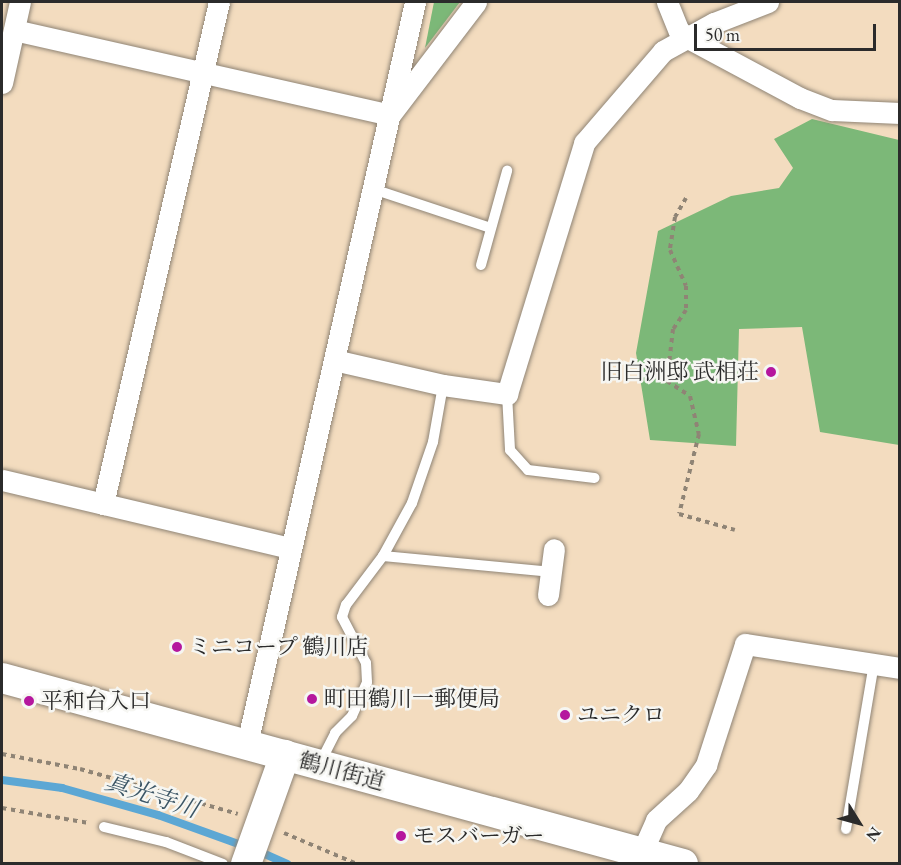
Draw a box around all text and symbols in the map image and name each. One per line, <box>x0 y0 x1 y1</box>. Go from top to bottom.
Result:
scale bar <box>697 12 878 50</box>
text: 50 m <box>705 23 740 46</box>
place label: 旧白洲邸 武相荘 <box>601 359 759 385</box>
marker: 旧白洲邸 武相荘 <box>764 365 778 379</box>
place label: ミニコープ 鶴川店 <box>189 634 369 660</box>
marker: ミニコープ 鶴川店 <box>170 640 184 654</box>
place label: 町田鶴川一郵便局 <box>324 686 500 712</box>
place label: 平和台入口 <box>41 688 151 714</box>
marker: 町田鶴川一郵便局 <box>305 692 319 706</box>
marker: 平和台入口 <box>22 694 36 708</box>
place label: ユニクロ <box>577 702 665 728</box>
marker: ユニクロ <box>558 708 572 722</box>
street label: 鶴川街道 <box>296 747 388 795</box>
water label: 真光寺川 <box>102 766 202 824</box>
north arrow <box>829 793 889 853</box>
place label: モスバーガー <box>413 823 545 849</box>
text: N <box>861 823 886 846</box>
marker: モスバーガー <box>394 829 408 843</box>

